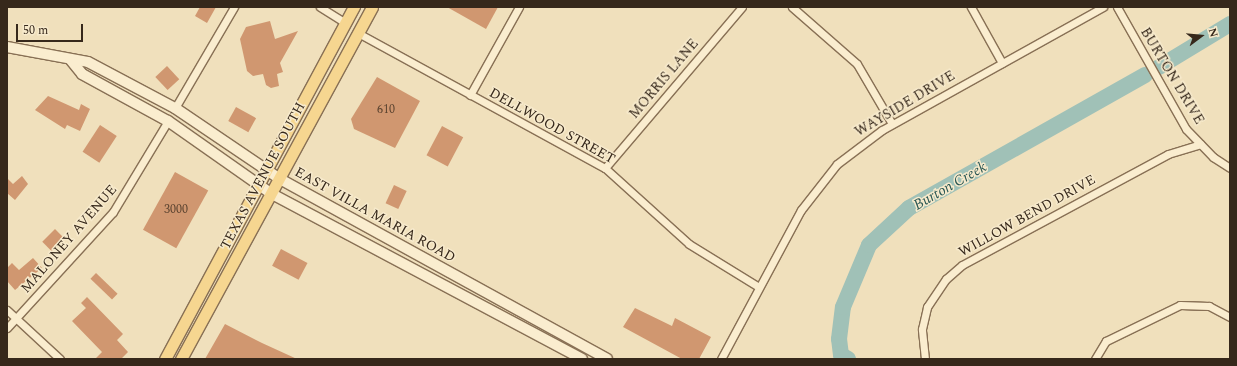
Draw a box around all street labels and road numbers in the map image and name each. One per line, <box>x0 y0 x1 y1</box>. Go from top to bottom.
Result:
street label: BURTON DRIVE <box>1137 25 1207 127</box>
street label: MORRIS LANE <box>626 36 702 122</box>
street label: WAYSIDE DRIVE <box>852 67 958 141</box>
street label: DELLWOOD STREET <box>486 84 618 168</box>
street label: TEXAS AVENUE SOUTH <box>217 99 309 253</box>
street label: EAST VILLA MARIA ROAD <box>292 164 458 266</box>
street label: WILLOW BEND DRIVE <box>956 171 1098 261</box>
street label: MALONEY AVENUE <box>17 181 121 297</box>

